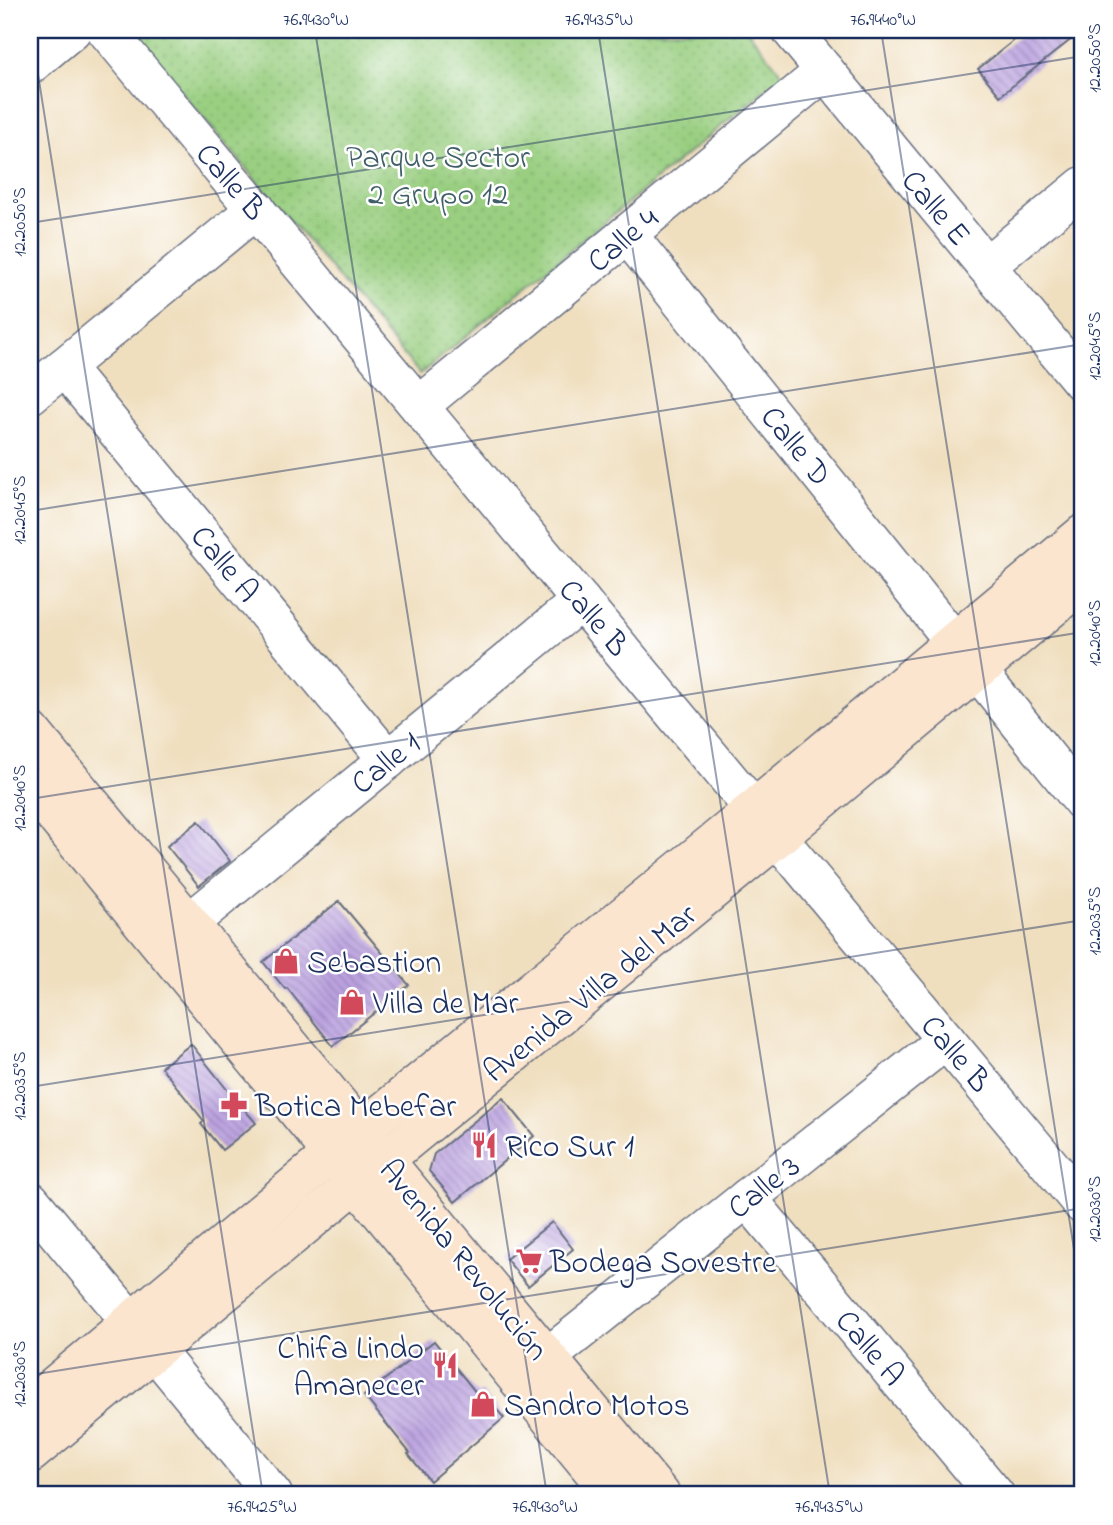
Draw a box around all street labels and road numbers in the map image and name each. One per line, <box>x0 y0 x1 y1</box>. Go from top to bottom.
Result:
street label: Calle B <box>183 134 276 233</box>
street label: Calle E <box>888 161 980 258</box>
street label: Calle 4 <box>578 198 670 286</box>
street label: Calle D <box>747 397 841 498</box>
street label: Calle A <box>177 516 269 614</box>
street label: Calle B <box>546 570 639 669</box>
street label: Calle 1 <box>342 722 432 808</box>
street label: Avenida Villa del Mar <box>474 894 708 1096</box>
street label: Calle B <box>908 1006 1001 1105</box>
street label: Calle 3 <box>719 1145 812 1232</box>
street label: Avenida Revolución <box>366 1150 559 1372</box>
street label: Calle A <box>822 1301 914 1398</box>

